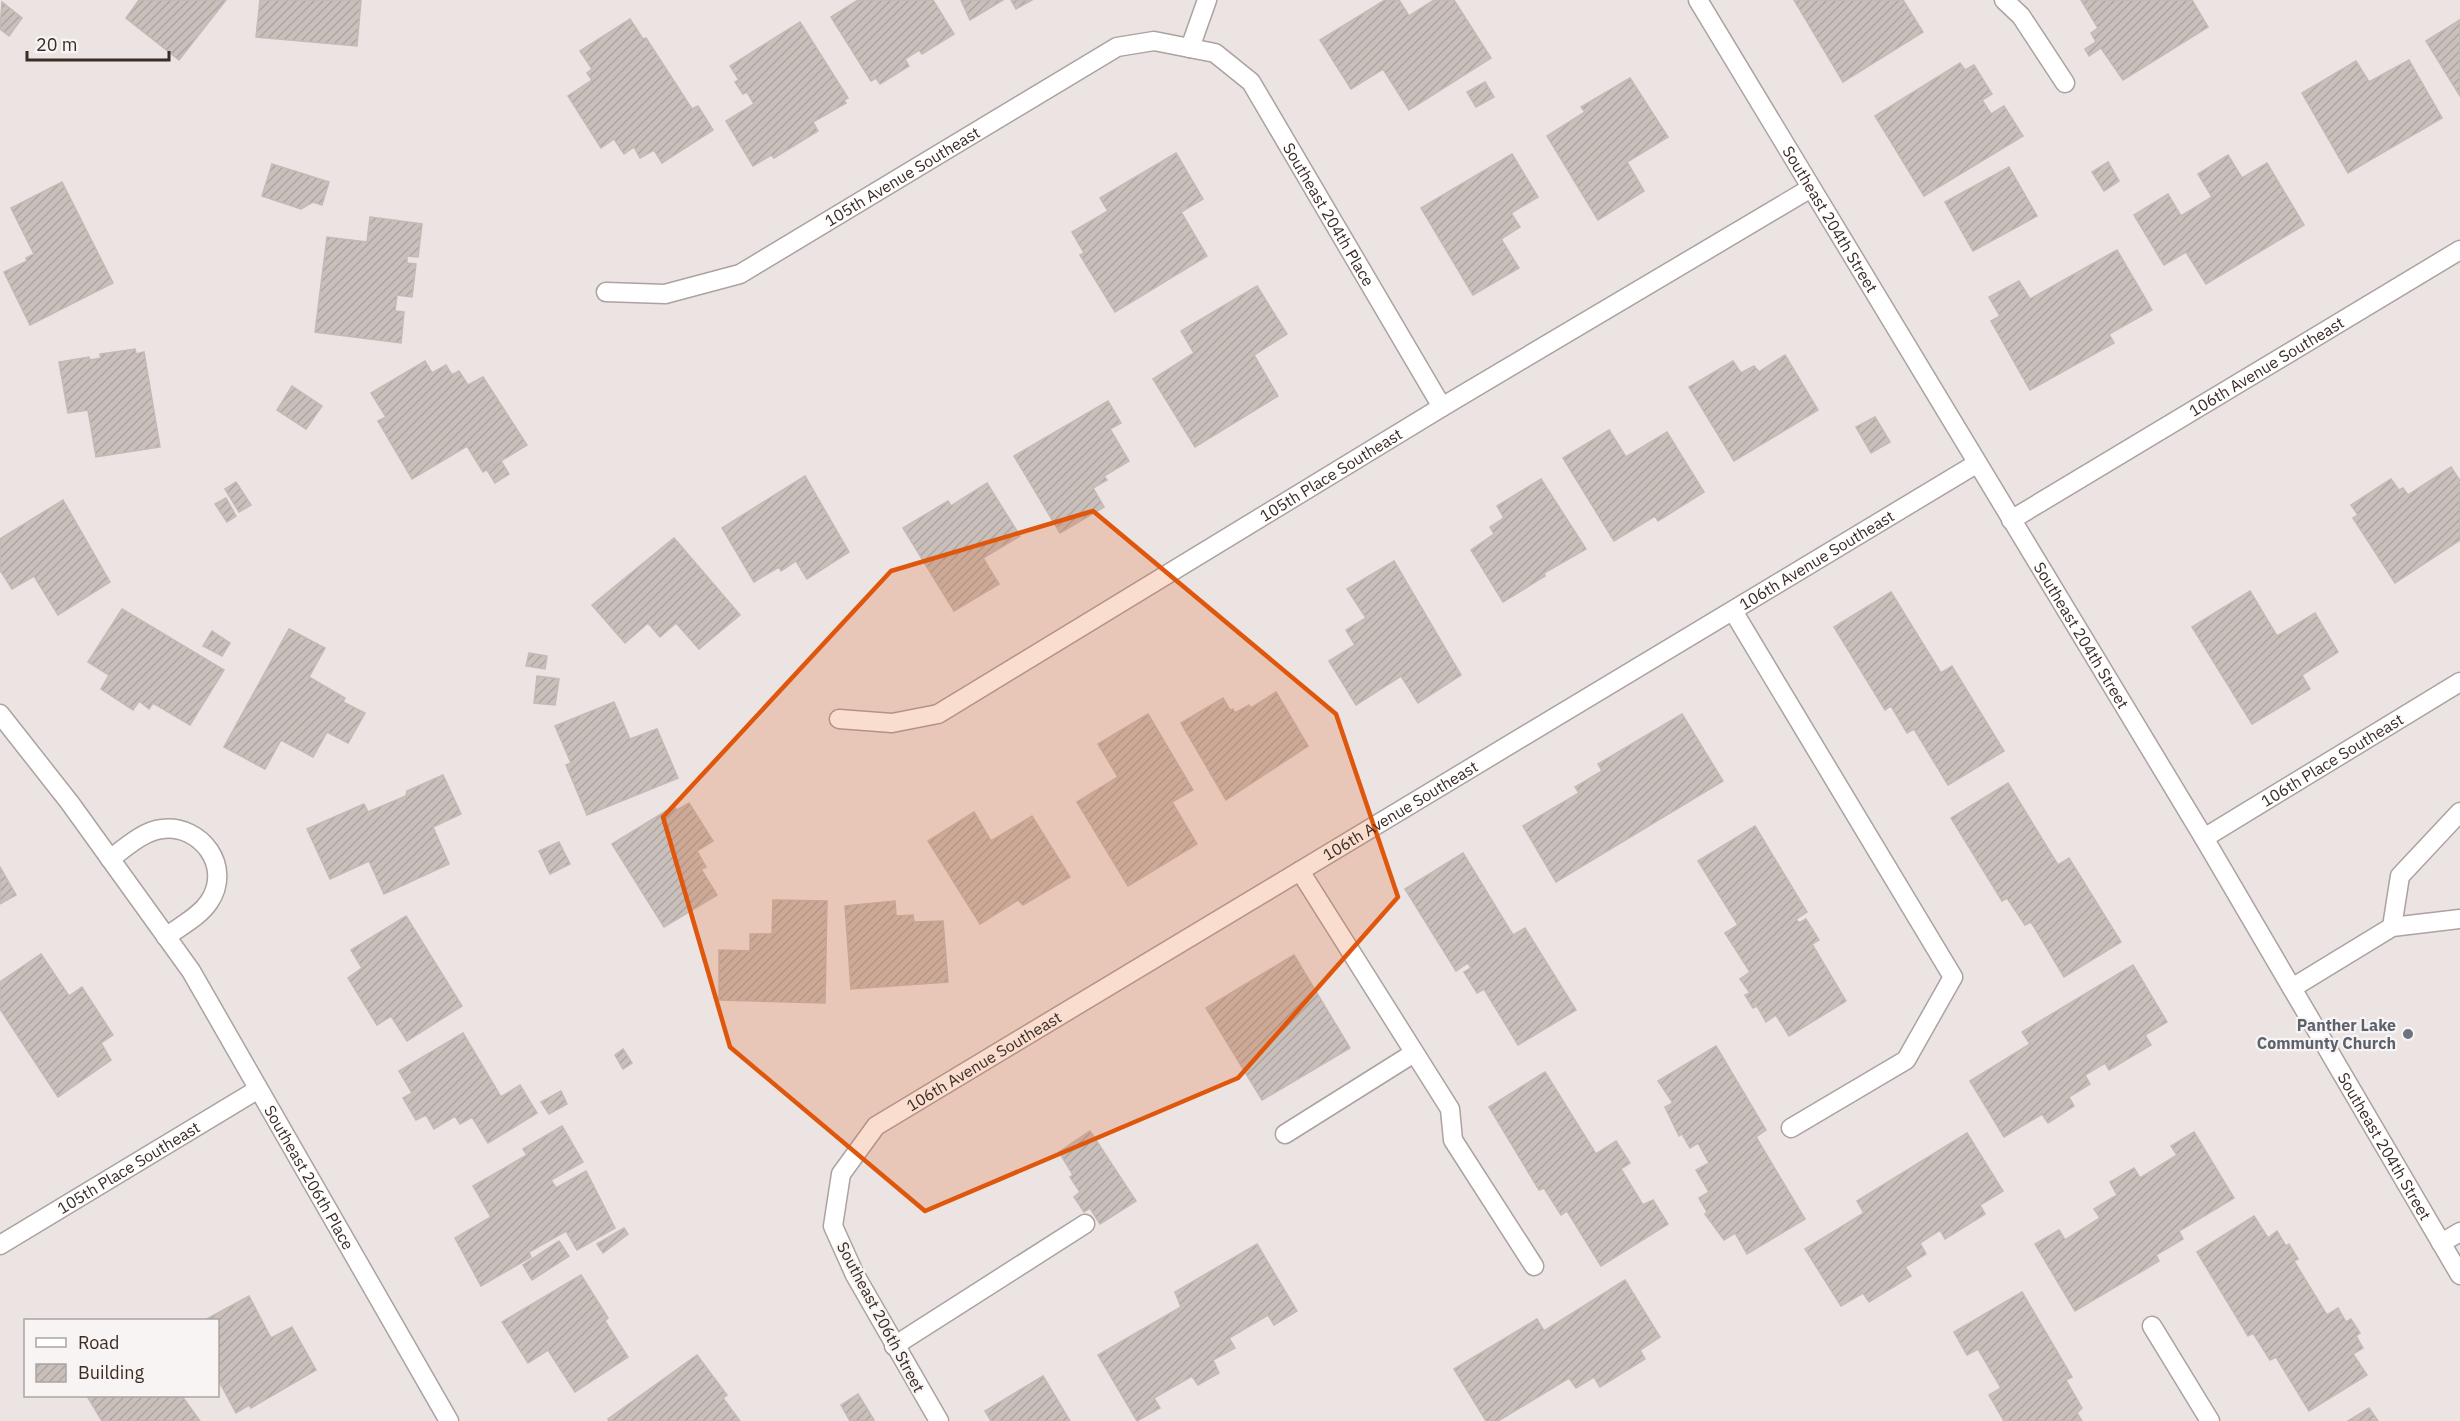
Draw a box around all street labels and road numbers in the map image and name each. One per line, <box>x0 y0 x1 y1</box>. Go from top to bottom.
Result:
street label: 105th Avenue Southeast <box>821 122 983 231</box>
street label: Southeast 204th Place <box>1279 139 1379 290</box>
street label: Southeast 204th Street <box>1778 142 1882 296</box>
street label: 106th Avenue Southeast <box>2185 312 2348 421</box>
street label: 105th Place Southeast <box>1256 424 1406 526</box>
street label: 106th Avenue Southeast <box>1736 506 1898 614</box>
street label: Southeast 204th Street <box>2030 558 2133 712</box>
street label: 106th Place Southeast <box>2257 709 2407 811</box>
street label: 106th Avenue Southeast <box>1319 756 1481 865</box>
street label: 106th Avenue Southeast <box>903 1007 1065 1115</box>
street label: Southeast 204th Street <box>2333 1069 2436 1224</box>
street label: Southeast 206th Place <box>260 1101 359 1253</box>
street label: 105th Place Southeast <box>53 1117 203 1218</box>
street label: Southeast 206th Street <box>833 1238 929 1396</box>

